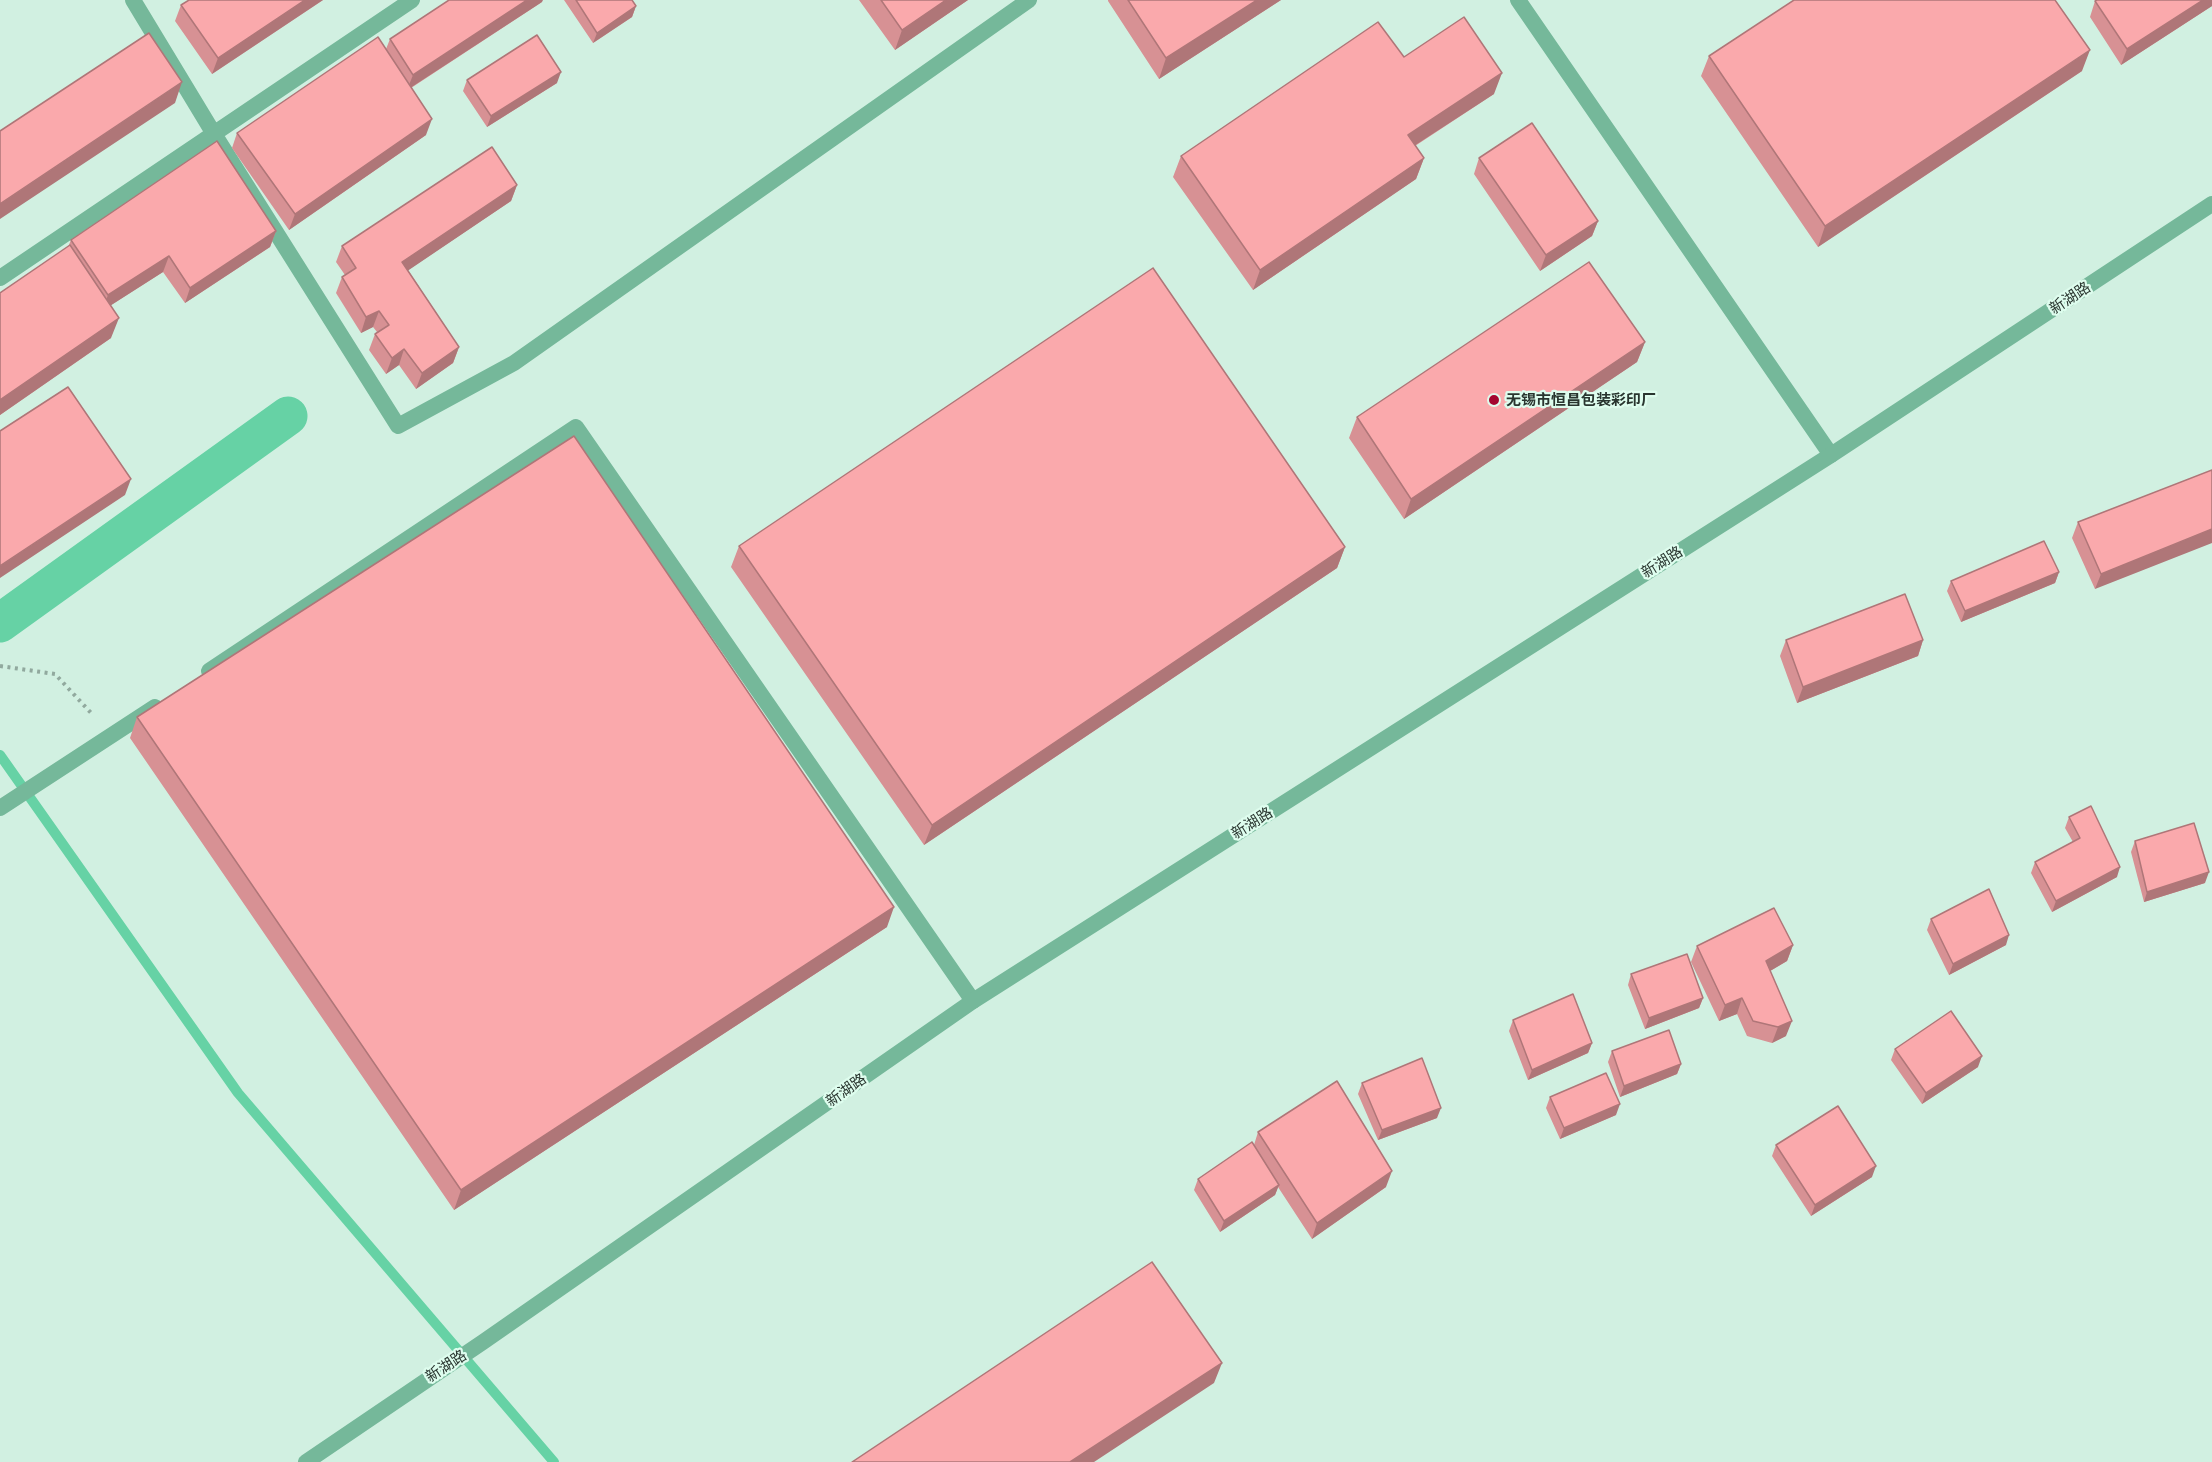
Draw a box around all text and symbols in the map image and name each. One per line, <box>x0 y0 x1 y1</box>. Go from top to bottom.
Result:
street label: 新湖路 <box>2046 278 2094 318</box>
place label: 无锡市恒昌包装彩印厂 <box>1506 391 1656 409</box>
marker: 无锡市恒昌包装彩印厂 <box>1487 393 1501 407</box>
street label: 新湖路 <box>1638 542 1686 582</box>
street label: 新湖路 <box>1228 803 1276 843</box>
street label: 新湖路 <box>822 1070 870 1110</box>
street label: 新湖路 <box>422 1346 470 1386</box>

